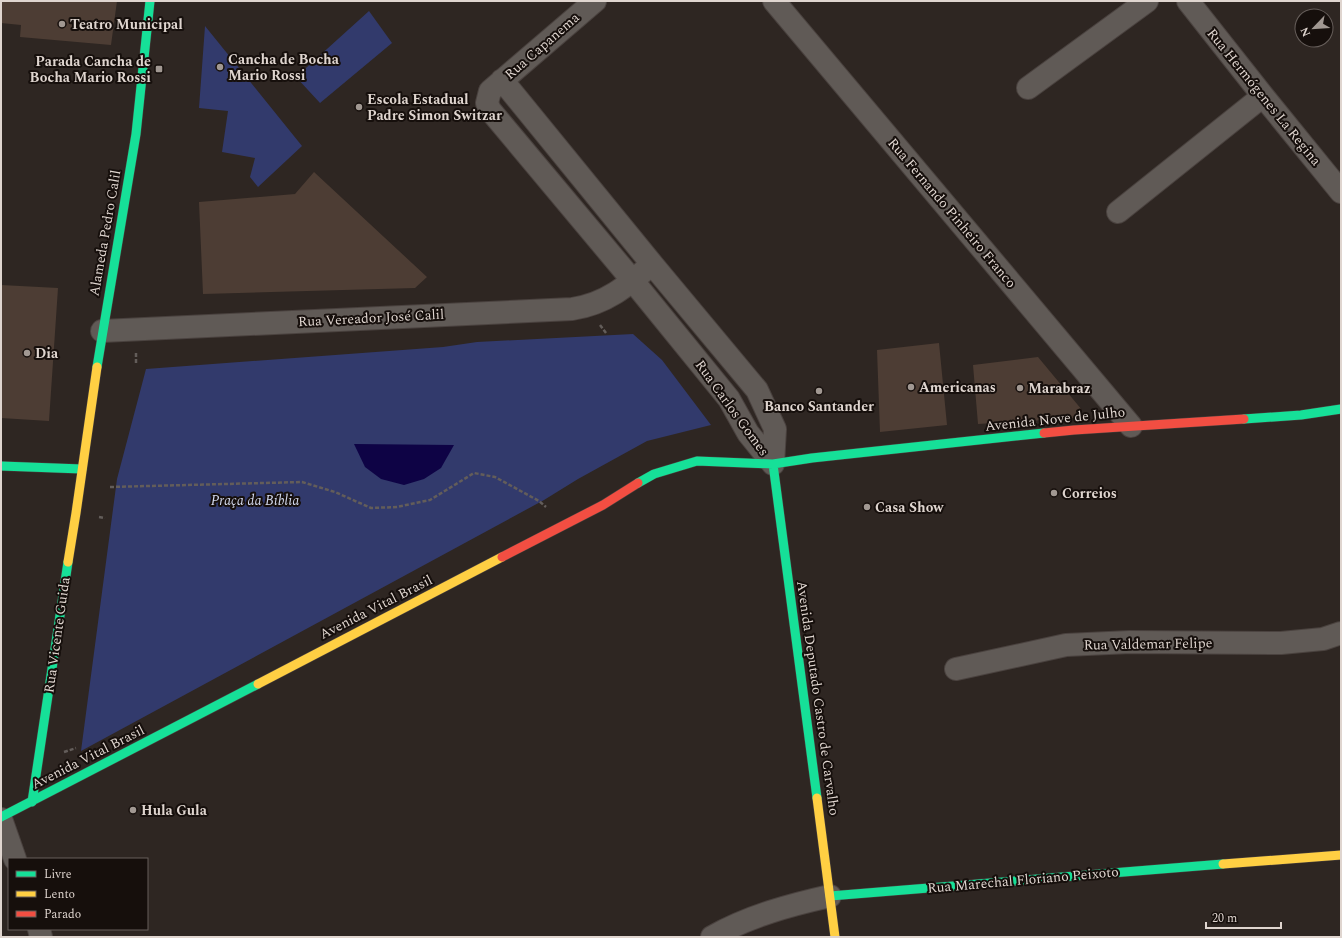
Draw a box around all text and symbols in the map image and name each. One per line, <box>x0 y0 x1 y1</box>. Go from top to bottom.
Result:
street label: Rua Capanema <box>500 7 584 84</box>
north arrow <box>1294 8 1334 48</box>
place label: Teatro Municipal <box>70 14 183 35</box>
marker: Teatro Municipal <box>57 19 67 29</box>
street label: Rua Hermógenes La Regina <box>1202 24 1326 170</box>
text: N <box>1296 24 1315 40</box>
place label: Cancha de Bocha Mario Rossi <box>228 49 340 86</box>
place label: Parada Cancha de Bocha Mario Rossi <box>30 51 151 88</box>
marker: Cancha de Bocha Mario Rossi <box>215 62 225 72</box>
marker: Parada Cancha de Bocha Mario Rossi <box>154 64 164 74</box>
place label: Escola Estadual Padre Simon Switzar <box>367 89 502 126</box>
marker: Escola Estadual Padre Simon Switzar <box>354 102 364 112</box>
street label: Rua Fernando Pinheiro Franco <box>883 133 1021 293</box>
street label: Alameda Pedro Calil <box>84 168 126 298</box>
street label: Rua Vereador José Calil <box>297 304 445 332</box>
place label: Dia <box>35 343 59 364</box>
marker: Dia <box>22 348 32 358</box>
street label: Rua Carlos Gomes <box>690 356 774 460</box>
place label: Americanas <box>919 377 996 398</box>
place label: Marabraz <box>1028 378 1091 399</box>
marker: Americanas <box>906 382 916 392</box>
marker: Marabraz <box>1015 383 1025 393</box>
marker: Banco Santander <box>814 386 824 396</box>
place label: Banco Santander <box>764 396 874 417</box>
street label: Avenida Nove de Julho <box>984 401 1126 437</box>
place label: Correios <box>1062 483 1117 504</box>
marker: Correios <box>1049 488 1059 498</box>
park label: Praça da Bíblia <box>211 490 299 511</box>
place label: Casa Show <box>875 497 944 518</box>
marker: Casa Show <box>862 502 872 512</box>
street label: Avenida Vital Brasil <box>316 569 436 645</box>
street label: Rua Vicente Guida <box>38 576 76 694</box>
street label: Avenida Deputado Castro de Carvalho <box>791 579 845 817</box>
street label: Rua Valdemar Felipe <box>1083 632 1213 656</box>
street label: Avenida Vital Brasil <box>28 719 148 795</box>
place label: Hula Gula <box>141 800 208 821</box>
marker: Hula Gula <box>128 805 138 815</box>
legend <box>8 858 148 930</box>
street label: Rua Marechal Floriano Peixoto <box>926 861 1120 899</box>
text: Livre <box>44 865 72 884</box>
text: Lento <box>44 885 75 904</box>
scale bar <box>1206 904 1281 930</box>
text: Parado <box>44 905 81 924</box>
text: 20 m <box>1212 909 1237 928</box>

